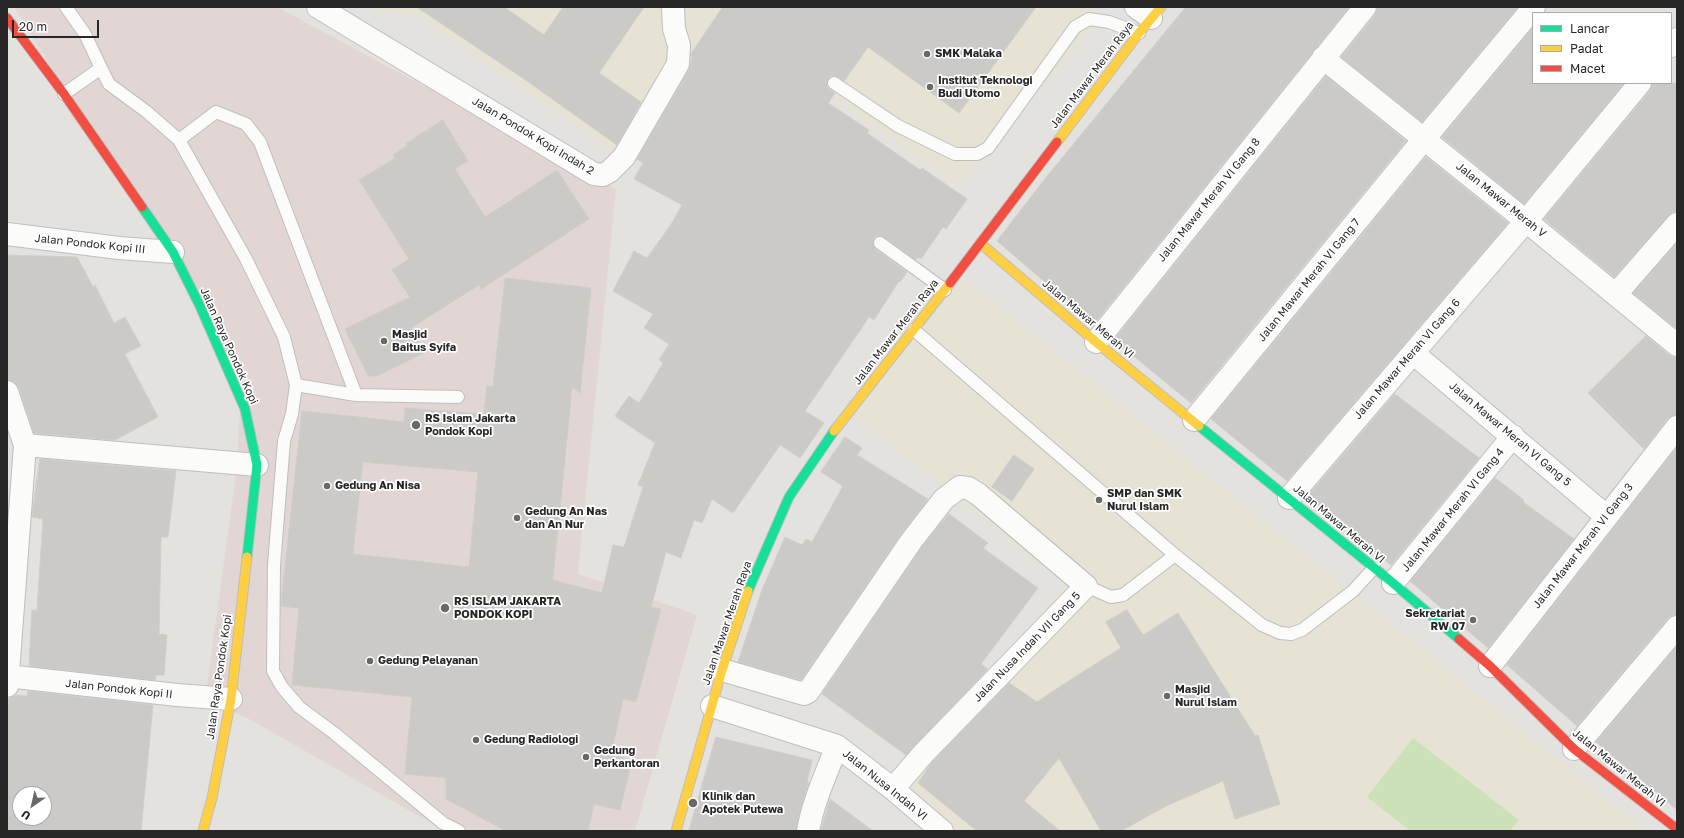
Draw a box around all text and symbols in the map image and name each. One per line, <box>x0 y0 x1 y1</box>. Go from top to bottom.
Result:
scale bar <box>14 12 101 38</box>
legend <box>1532 12 1672 84</box>
text: 20 m <box>19 19 47 34</box>
street label: Jalan Mawar Merah Raya <box>1048 19 1136 131</box>
text: Lancar <box>1570 21 1609 36</box>
text: Padat <box>1570 41 1603 56</box>
place label: SMK Malaka <box>935 47 1002 61</box>
marker: SMK Malaka <box>922 49 932 59</box>
text: Macet <box>1570 61 1605 76</box>
place label: Institut Teknologi Budi Utomo <box>938 74 1032 100</box>
marker: Institut Teknologi Budi Utomo <box>925 82 935 92</box>
street label: Jalan Pondok Kopi Indah 2 <box>470 94 596 178</box>
street label: Jalan Mawar Merah VI Gang 8 <box>1155 135 1263 265</box>
street label: Jalan Mawar Merah V <box>1453 160 1549 240</box>
street label: Jalan Mawar Merah VI Gang 7 <box>1255 216 1363 344</box>
street label: Jalan Pondok Kopi III <box>34 232 146 256</box>
street label: Jalan Mawar Merah Raya <box>851 277 941 387</box>
street label: Jalan Mawar Merah VI <box>1039 277 1137 361</box>
street label: Jalan Raya Pondok Kopi <box>197 286 261 406</box>
street label: Jalan Mawar Merah VI Gang 6 <box>1351 296 1463 422</box>
place label: Masjid Baitus Syifa <box>392 328 456 354</box>
marker: Masjid Baitus Syifa <box>379 336 389 346</box>
street label: Jalan Mawar Merah VI Gang 5 <box>1446 379 1574 489</box>
place label: RS Islam Jakarta Pondok Kopi <box>425 412 516 438</box>
marker: RS Islam Jakarta Pondok Kopi <box>410 419 422 431</box>
street label: Jalan Mawar Merah VI Gang 4 <box>1399 445 1507 575</box>
place label: Gedung An Nisa <box>335 479 420 493</box>
marker: Gedung An Nisa <box>322 481 332 491</box>
street label: Jalan Mawar Merah VI Gang 3 <box>1530 481 1636 611</box>
street label: Jalan Mawar Merah VI <box>1290 482 1388 566</box>
place label: SMP dan SMK Nurul Islam <box>1107 487 1182 513</box>
marker: SMP dan SMK Nurul Islam <box>1094 495 1104 505</box>
place label: Gedung An Nas dan An Nur <box>525 505 607 531</box>
marker: Gedung An Nas dan An Nur <box>512 513 522 523</box>
street label: Jalan Mawar Merah Raya <box>700 559 754 687</box>
street label: Jalan Nusa Indah VII Gang 5 <box>971 589 1083 705</box>
place label: RS ISLAM JAKARTA PONDOK KOPI <box>454 595 561 621</box>
marker: RS ISLAM JAKARTA PONDOK KOPI <box>439 602 451 614</box>
place label: Sekretariat RW 07 <box>1405 607 1465 633</box>
street label: Jalan Raya Pondok Kopi <box>204 614 234 740</box>
marker: Sekretariat RW 07 <box>1468 615 1478 625</box>
place label: Gedung Pelayanan <box>378 654 478 668</box>
marker: Gedung Pelayanan <box>365 656 375 666</box>
street label: Jalan Pondok Kopi II <box>65 677 173 701</box>
place label: Masjid Nurul Islam <box>1175 683 1237 709</box>
marker: Masjid Nurul Islam <box>1162 691 1172 701</box>
street label: Jalan Mawar Merah VI <box>1570 726 1668 810</box>
place label: Gedung Radiologi <box>484 733 578 747</box>
marker: Gedung Radiologi <box>471 735 481 745</box>
place label: Gedung Perkantoran <box>594 744 660 770</box>
street label: Jalan Nusa Indah VI <box>840 747 930 823</box>
marker: Gedung Perkantoran <box>581 752 591 762</box>
north arrow <box>12 786 52 826</box>
place label: Klinik dan Apotek Putewa <box>702 790 783 816</box>
marker: Klinik dan Apotek Putewa <box>687 797 699 809</box>
text: U <box>19 808 33 823</box>

